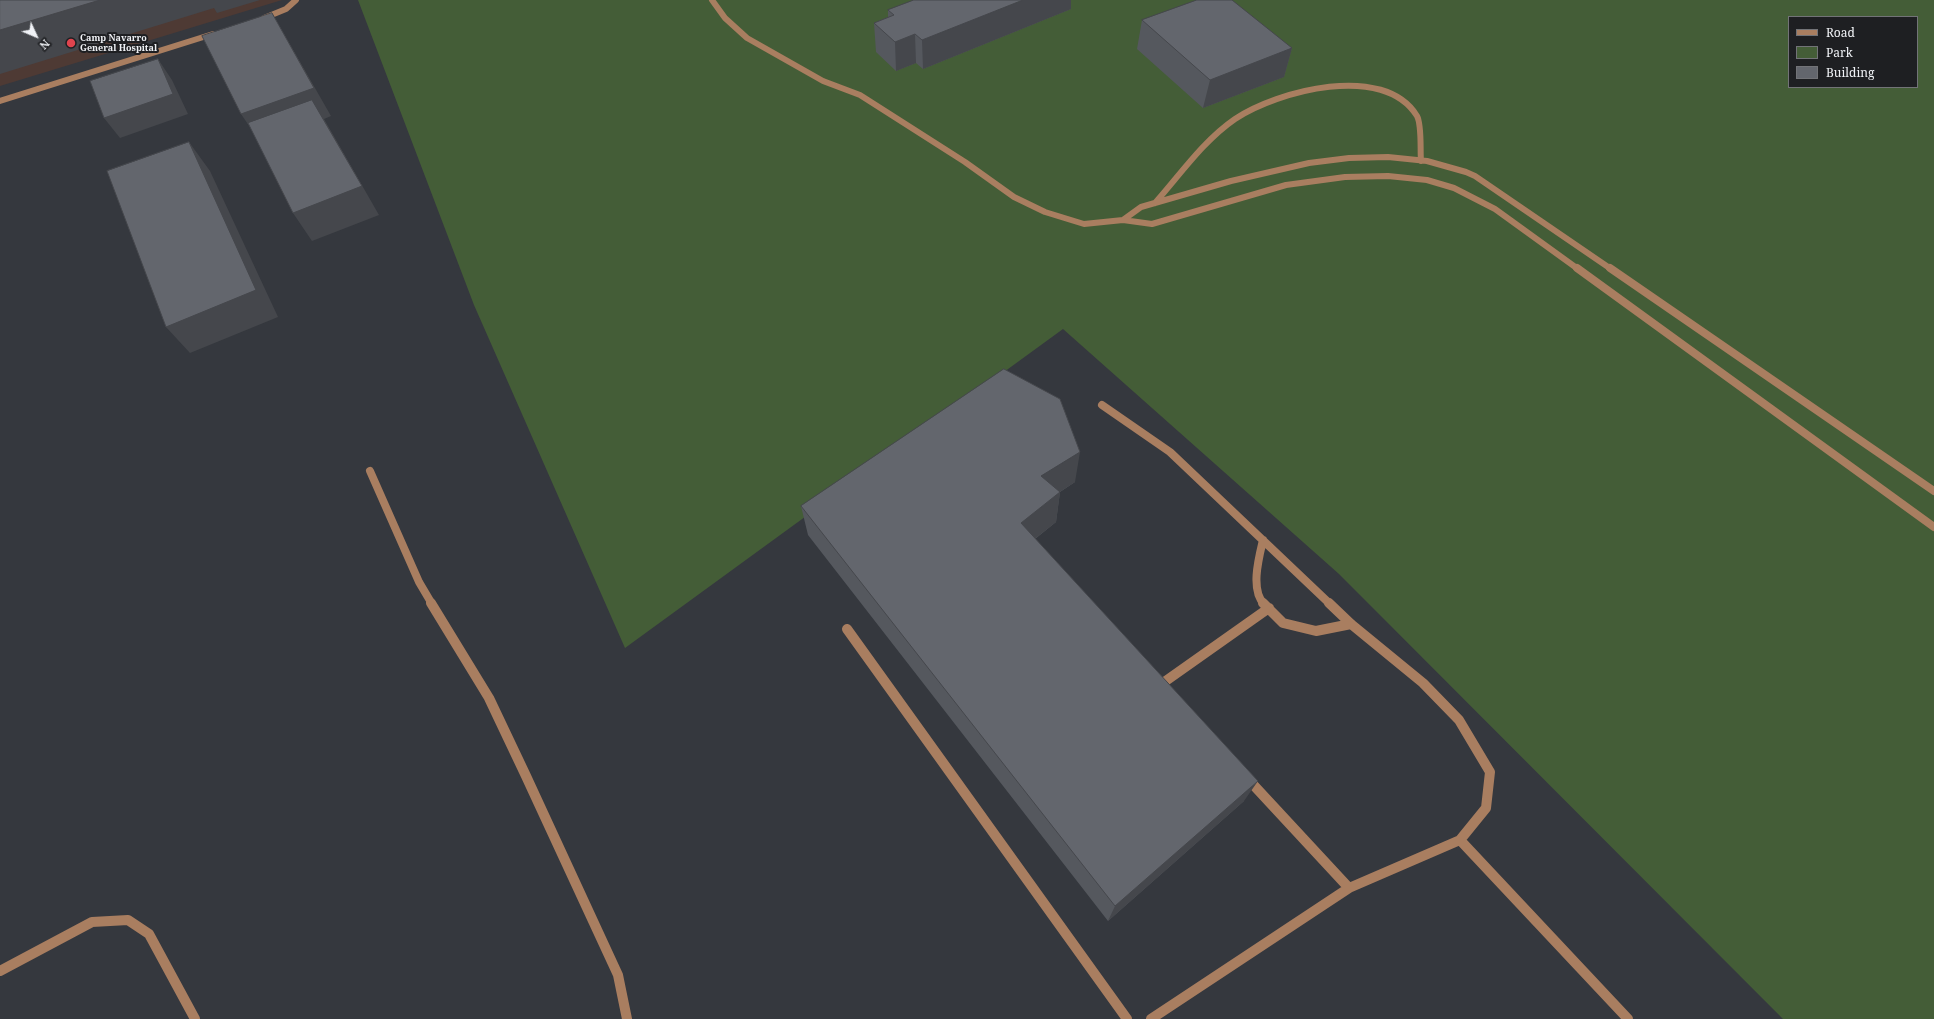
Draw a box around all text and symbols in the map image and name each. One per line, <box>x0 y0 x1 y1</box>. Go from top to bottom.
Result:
north arrow <box>16 16 56 56</box>
legend <box>1788 16 1918 88</box>
text: Road <box>1826 24 1855 41</box>
place label: Camp Navarro General Hospital <box>80 33 157 54</box>
text: N <box>37 36 53 53</box>
marker: Camp Navarro General Hospital <box>65 37 77 49</box>
text: Park <box>1826 44 1853 61</box>
text: Building <box>1826 64 1874 81</box>

